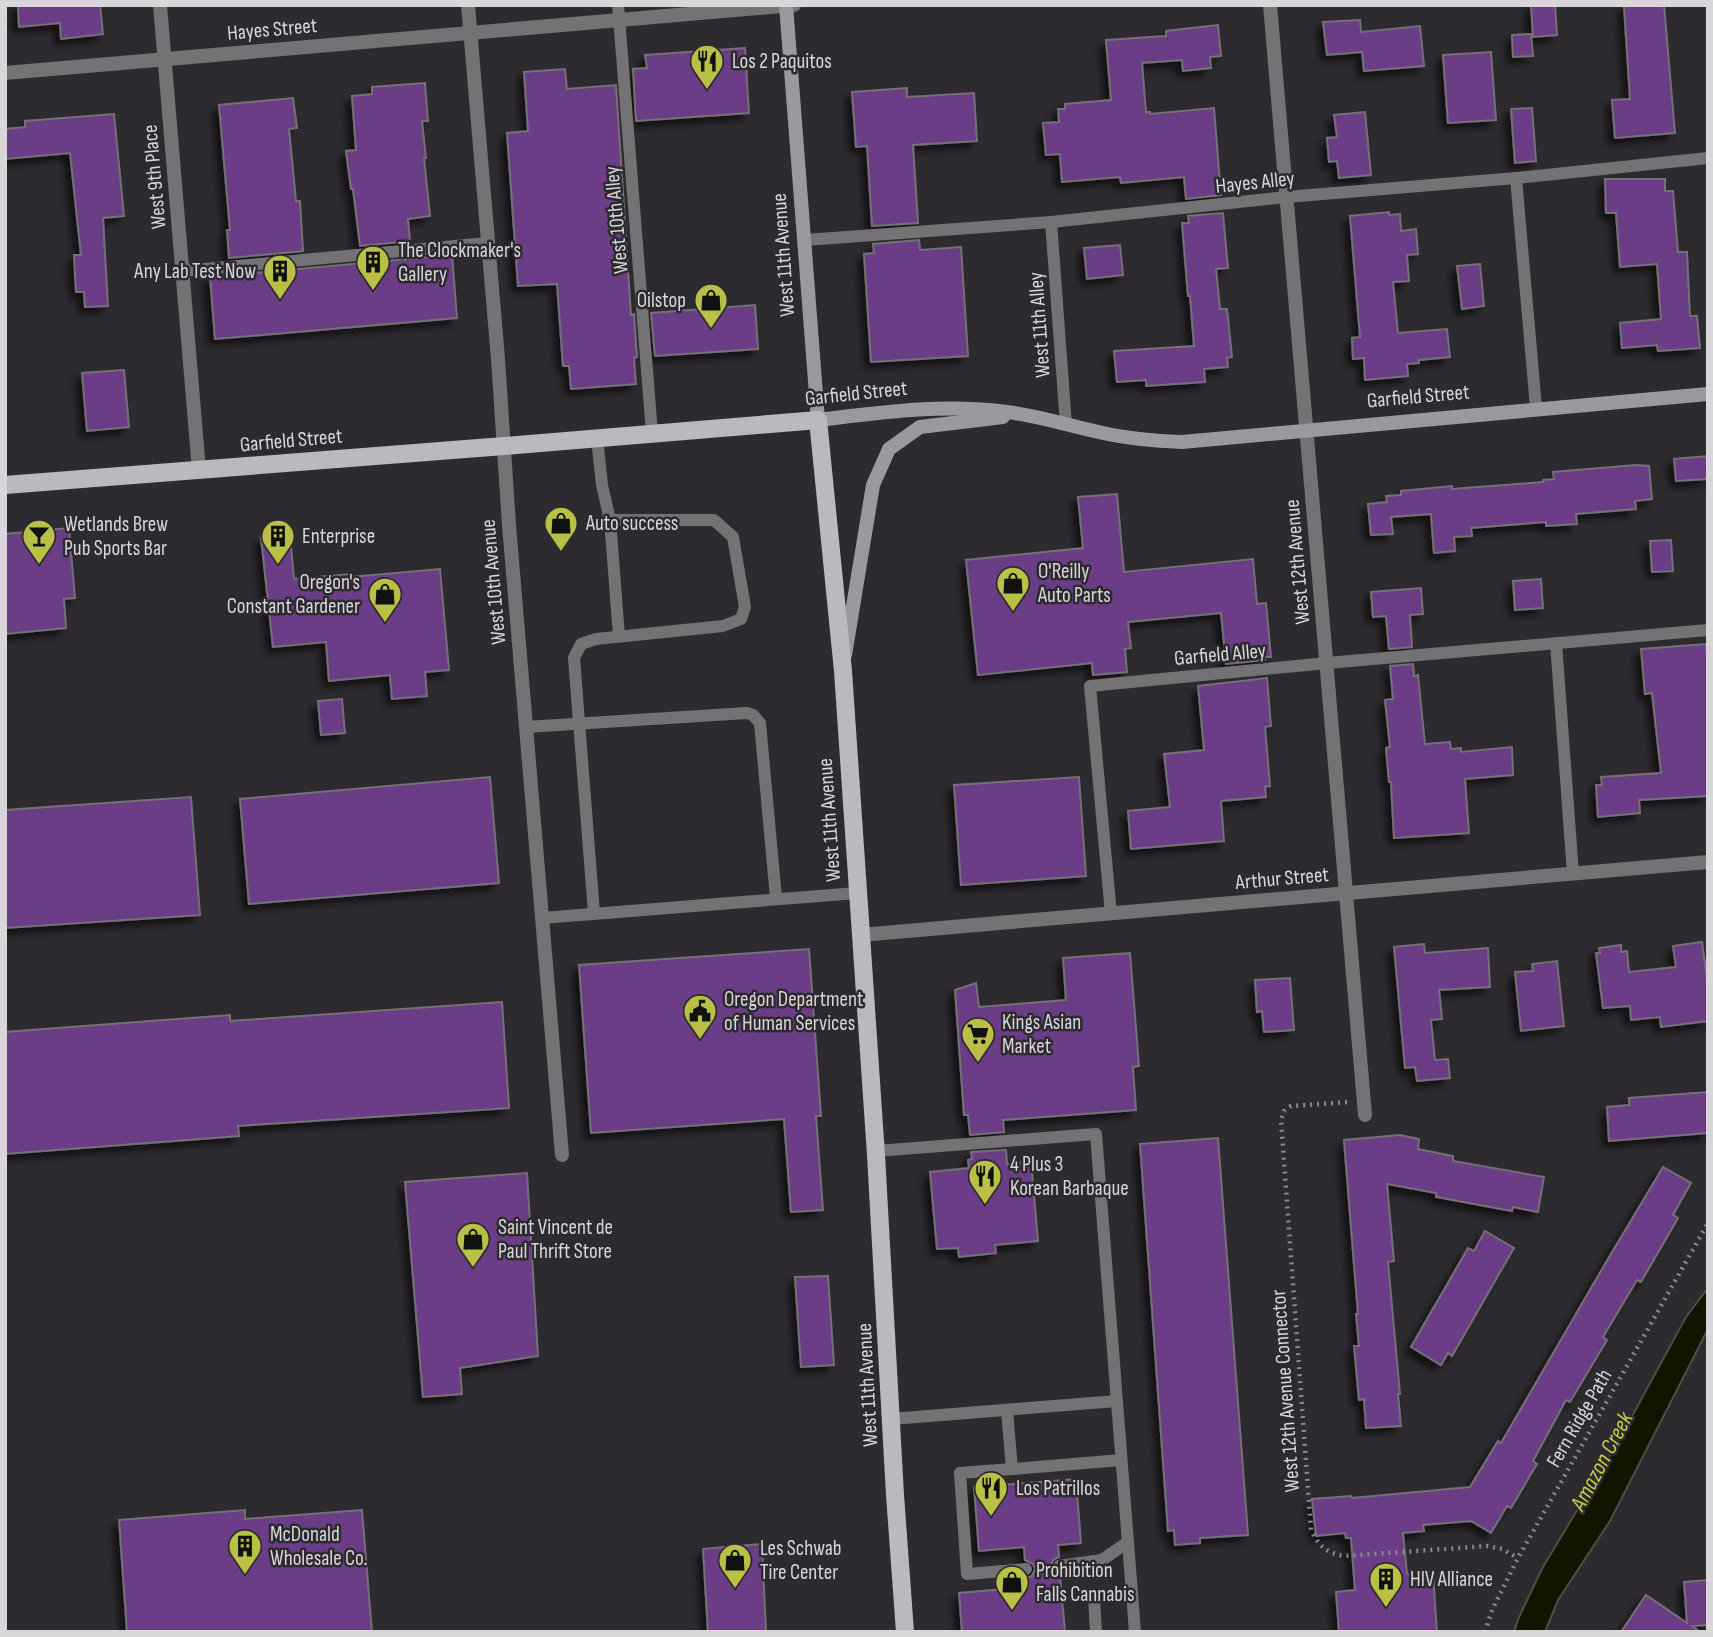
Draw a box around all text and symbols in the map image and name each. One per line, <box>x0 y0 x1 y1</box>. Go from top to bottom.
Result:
street label: Hayes Street <box>226 13 318 46</box>
restaurant icon: Los 2 Paquitos <box>688 42 726 91</box>
place label: Los 2 Paquitos <box>732 49 832 74</box>
street label: West 9th Place <box>137 124 172 230</box>
street label: West 10th Alley <box>599 165 634 275</box>
street label: Hayes Alley <box>1214 166 1296 199</box>
street label: West 11th Avenue <box>767 192 800 318</box>
place label: The Clockmaker's Gallery <box>398 238 521 287</box>
building icon: The Clockmaker's Gallery <box>354 243 392 292</box>
building icon: Any Lab Test Now <box>261 252 299 301</box>
place label: Any Lab Test Now <box>133 259 256 284</box>
street label: West 11th Alley <box>1023 271 1056 379</box>
shop icon: Oilstop <box>692 281 730 330</box>
place label: Oilstop <box>637 288 686 313</box>
street label: Garfield Street <box>804 376 908 411</box>
street label: Garfield Street <box>1366 380 1470 413</box>
street label: Garfield Street <box>239 424 343 457</box>
street label: West 12th Avenue <box>1280 498 1315 625</box>
shop icon: Auto success <box>542 504 580 553</box>
place label: Auto success <box>585 511 678 536</box>
place label: Wetlands Brew Pub Sports Bar <box>64 512 168 561</box>
bar icon: Wetlands Brew Pub Sports Bar <box>20 517 58 566</box>
building icon: Enterprise <box>259 517 297 566</box>
street label: West 10th Avenue <box>476 518 511 646</box>
place label: Enterprise <box>302 524 375 549</box>
place label: O'Reilly Auto Parts <box>1037 559 1111 608</box>
shop icon: O'Reilly Auto Parts <box>994 564 1032 613</box>
place label: Oregon's Constant Gardener <box>227 570 360 619</box>
shop icon: Oregon's Constant Gardener <box>366 575 404 624</box>
street label: Garfield Alley <box>1173 638 1267 671</box>
street label: West 11th Avenue <box>813 757 846 883</box>
street label: Arthur Street <box>1233 862 1330 895</box>
place label: Oregon Department of Human Services <box>724 987 864 1036</box>
public building icon: Oregon Department of Human Services <box>681 992 719 1041</box>
place label: Kings Asian Market <box>1002 1010 1081 1059</box>
supermarket icon: Kings Asian Market <box>959 1015 997 1064</box>
place label: 4 Plus 3 Korean Barbaque <box>1010 1152 1129 1201</box>
restaurant icon: 4 Plus 3 Korean Barbaque <box>966 1157 1004 1206</box>
place label: Saint Vincent de Paul Thrift Store <box>498 1215 613 1264</box>
shop icon: Saint Vincent de Paul Thrift Store <box>454 1220 492 1269</box>
street label: West 12th Avenue Connector <box>1266 1289 1305 1493</box>
street label: West 11th Avenue <box>852 1323 883 1447</box>
street label: Fern Ridge Path <box>1541 1365 1618 1472</box>
water label: Amazon Creek <box>1564 1406 1640 1517</box>
restaurant icon: Los Patrillos <box>972 1469 1010 1518</box>
place label: Los Patrillos <box>1016 1476 1100 1501</box>
place label: McDonald Wholesale Co. <box>270 1522 367 1571</box>
building icon: McDonald Wholesale Co. <box>226 1527 264 1576</box>
place label: Les Schwab Tire Center <box>760 1536 842 1585</box>
shop icon: Les Schwab Tire Center <box>716 1541 754 1590</box>
place label: Prohibition Falls Cannabis <box>1036 1558 1135 1607</box>
building icon: HIV Alliance <box>1367 1560 1405 1609</box>
shop icon: Prohibition Falls Cannabis <box>993 1563 1031 1612</box>
place label: HIV Alliance <box>1410 1567 1493 1592</box>

